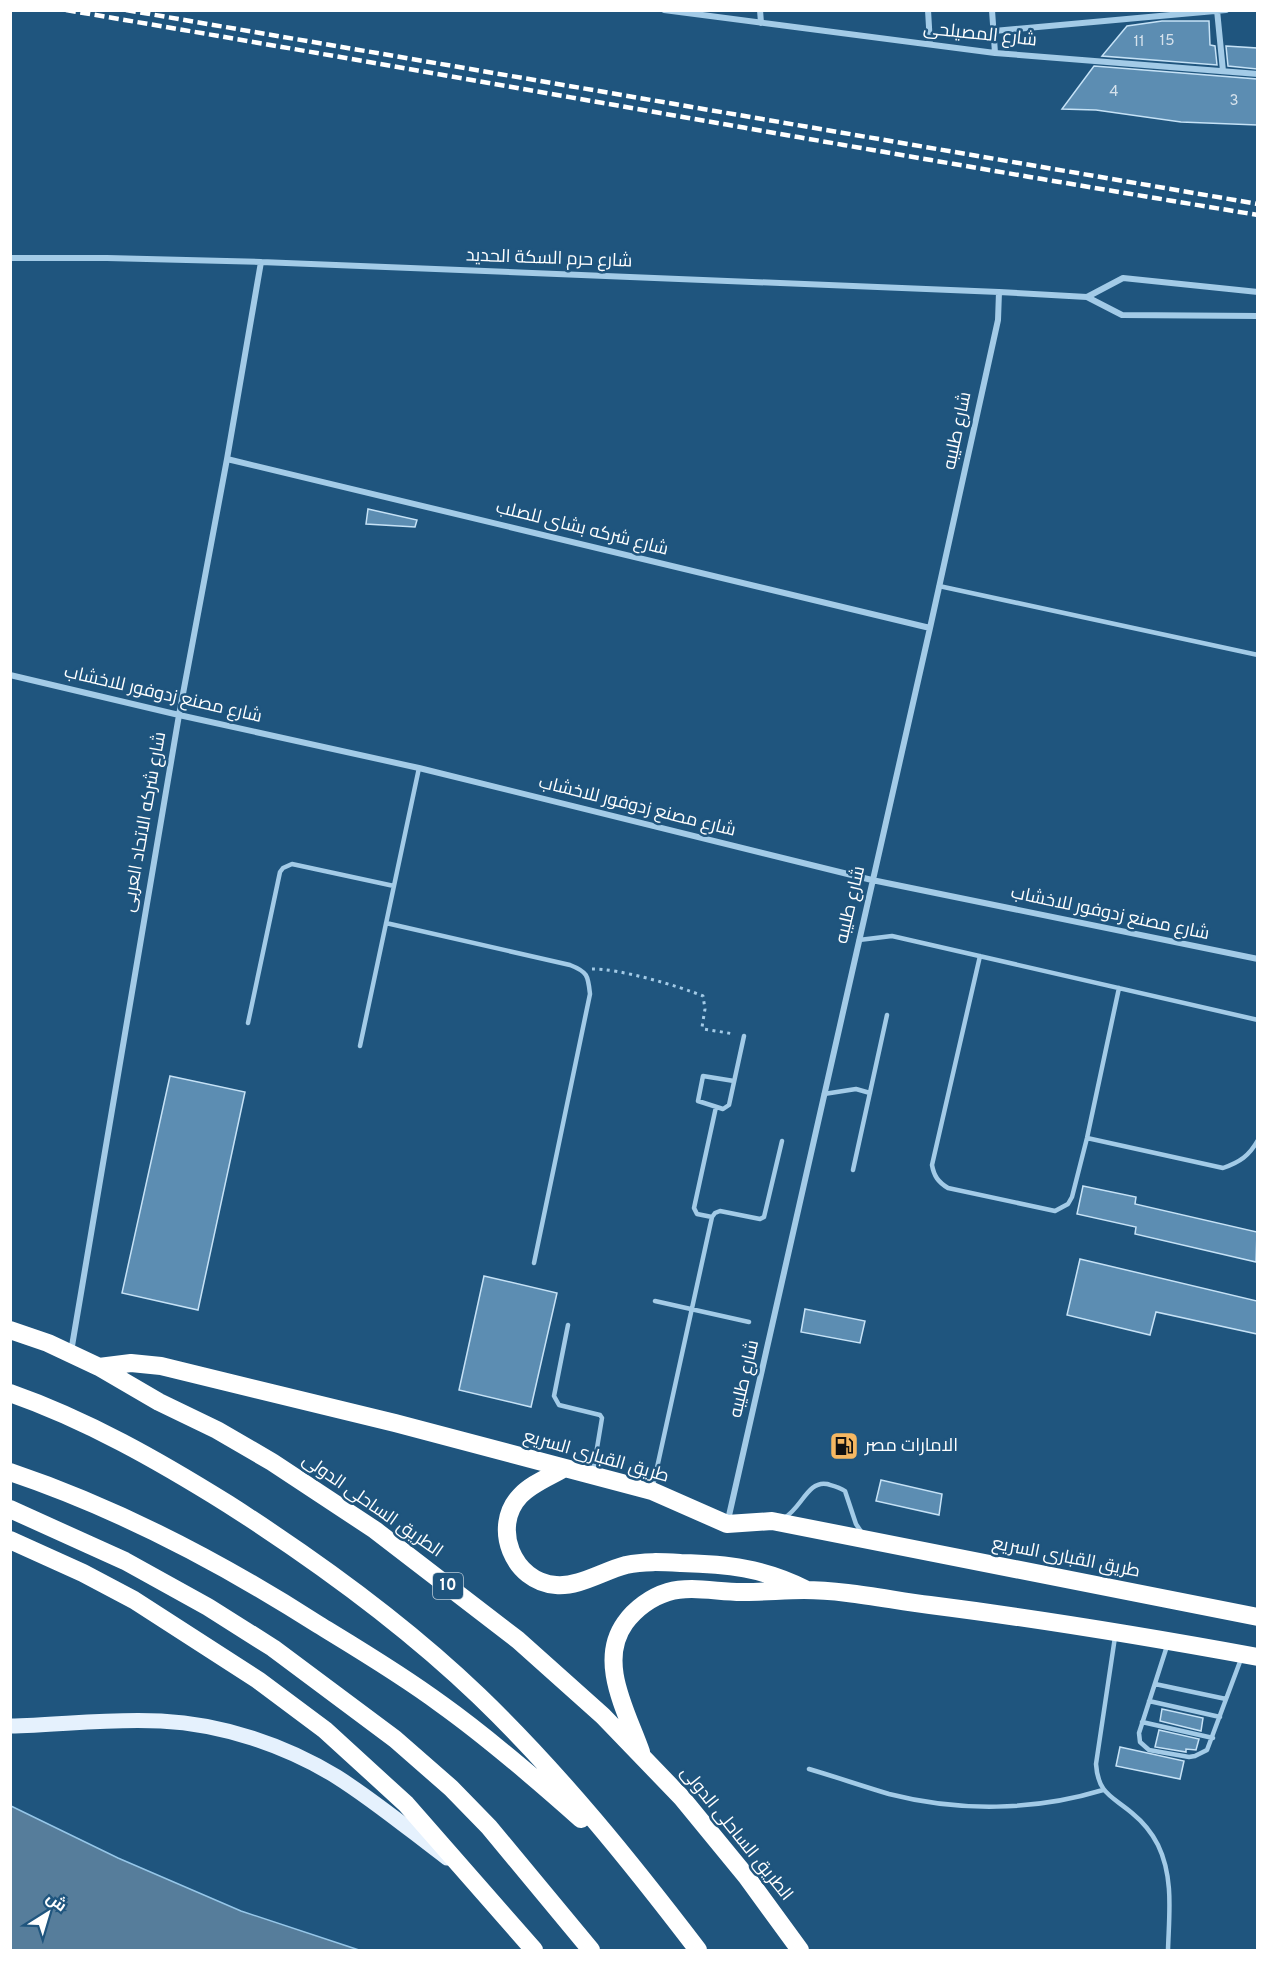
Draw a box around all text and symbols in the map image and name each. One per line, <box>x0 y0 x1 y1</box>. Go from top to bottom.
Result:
street label: شارع المصيلحى <box>922 18 1038 52</box>
house number: 15 <box>1160 32 1174 51</box>
house number: 11 <box>1133 33 1145 52</box>
house number: 4 <box>1109 83 1119 102</box>
house number: 3 <box>1229 92 1239 111</box>
street label: شارع حرم السكة الحديد <box>465 245 633 273</box>
street label: شارع طليبه <box>939 390 977 472</box>
street label: شارع شركه بشاى للصلب <box>493 496 671 562</box>
street label: شارع مصنع زدوفور للاخشاب <box>62 661 264 729</box>
street label: شارع شركه الاتحاد العربى <box>118 730 172 914</box>
street label: شارع مصنع زدوفور للاخشاب <box>536 771 738 843</box>
street label: شارع طليبه <box>831 864 871 946</box>
street label: شارع مصنع زدوفور للاخشاب <box>1009 882 1211 946</box>
street label: شارع طليبه <box>725 1338 765 1420</box>
street label: طريق القبارى السريع <box>521 1425 671 1489</box>
fuel station icon: الامارات مصر <box>828 1430 860 1462</box>
place label: الامارات مصر <box>864 1435 958 1458</box>
street label: الطريق الساحلى الدولى <box>297 1449 447 1563</box>
street label: طريق القبارى السريع <box>990 1532 1142 1584</box>
road number: 10 <box>433 1573 463 1599</box>
street label: الطريق الساحلى الدولى <box>675 1762 797 1906</box>
north arrow <box>18 1883 78 1943</box>
text: ش <box>42 1888 70 1917</box>

